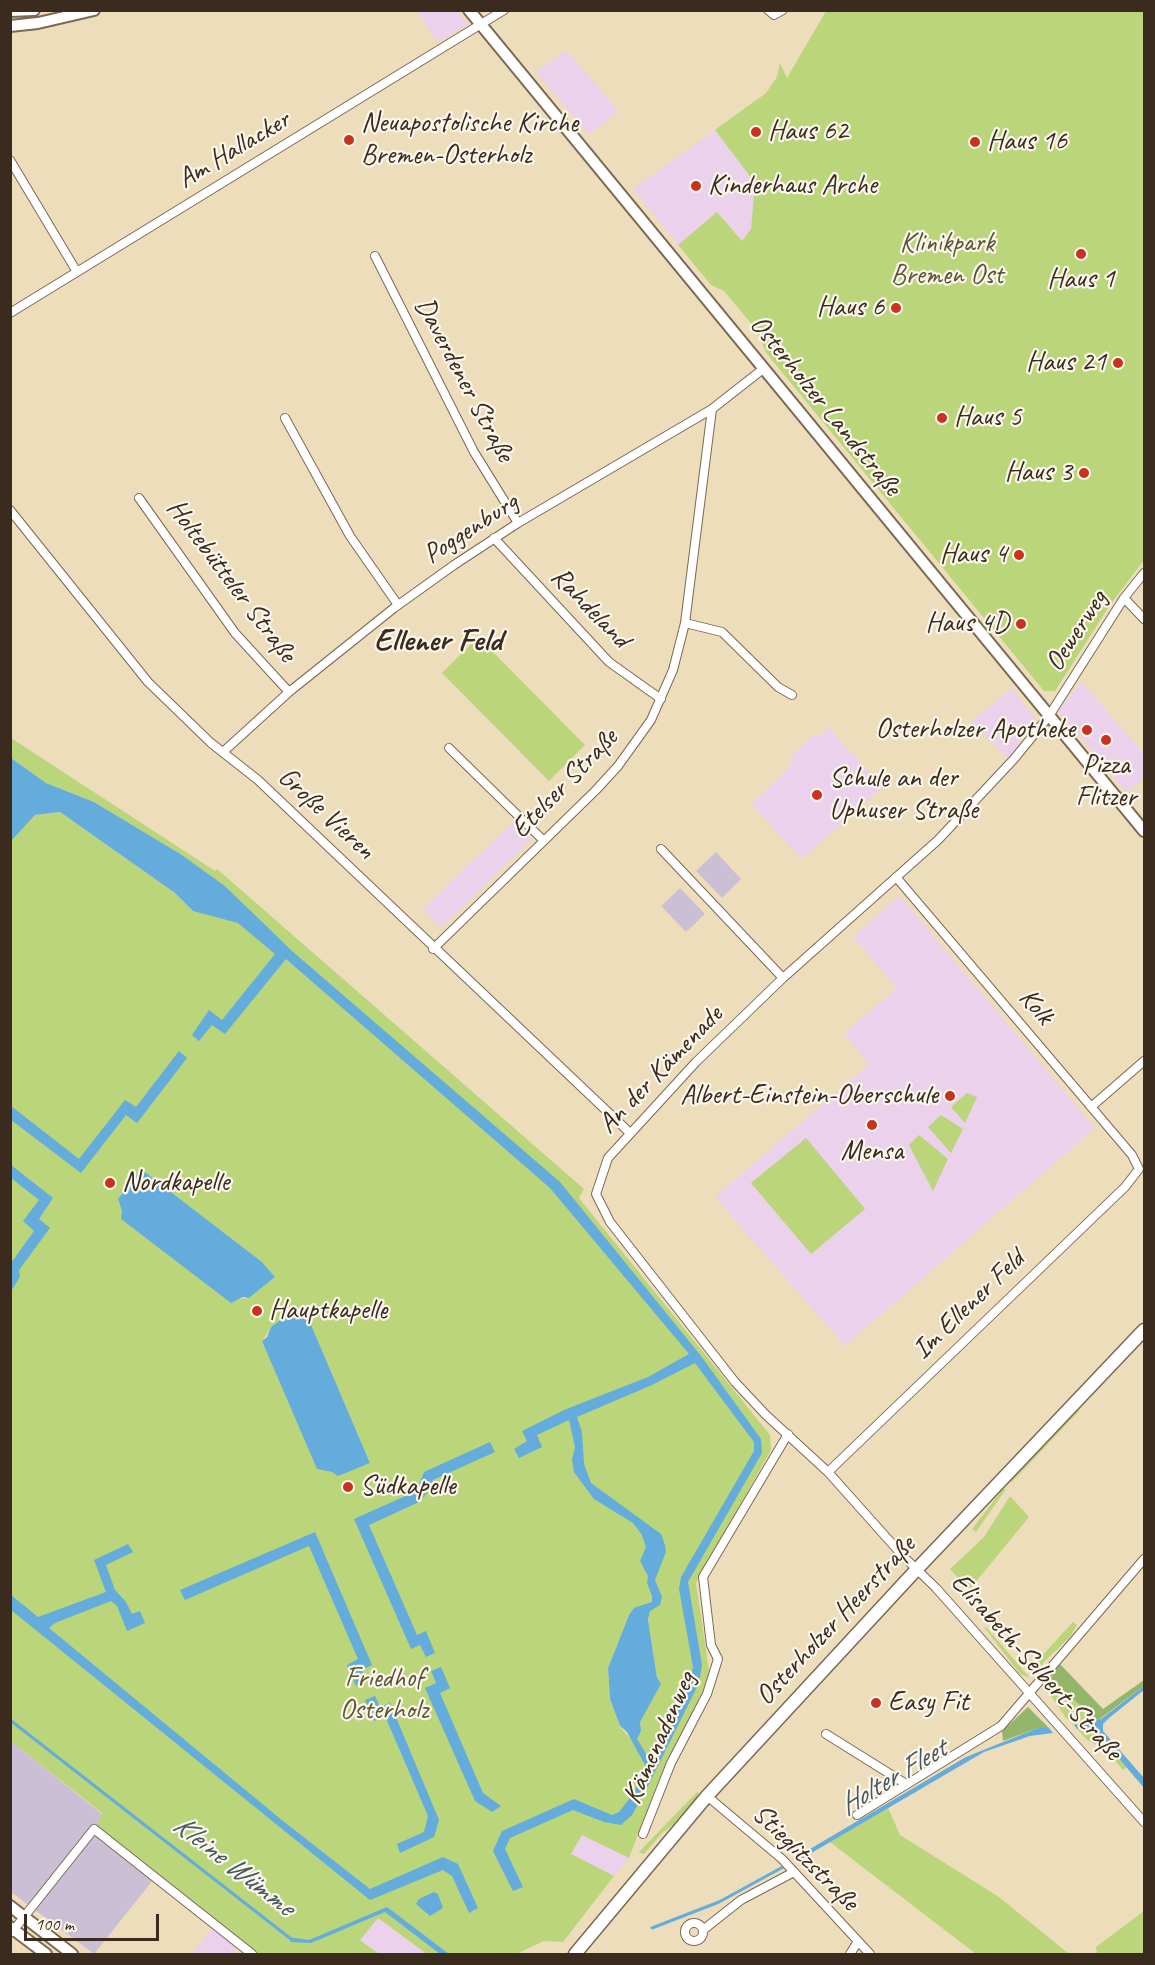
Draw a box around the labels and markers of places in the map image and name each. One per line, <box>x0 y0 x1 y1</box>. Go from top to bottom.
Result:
place label: Neuapostolische Kirche Bremen-Osterholz <box>361 107 578 173</box>
place label: Haus 62 <box>768 115 848 149</box>
marker: Haus 62 <box>749 125 763 139</box>
place label: Haus 16 <box>987 125 1067 159</box>
marker: Neuapostolische Kirche Bremen-Osterholz <box>342 133 356 147</box>
marker: Haus 16 <box>968 135 982 149</box>
place label: Kinderhaus Arche <box>708 169 877 203</box>
marker: Kinderhaus Arche <box>689 179 703 193</box>
marker: Haus 1 <box>1074 247 1088 261</box>
place label: Haus 1 <box>1047 263 1115 297</box>
place label: Haus 6 <box>817 291 884 325</box>
marker: Haus 6 <box>889 301 903 315</box>
place label: Haus 21 <box>1026 346 1106 380</box>
marker: Haus 21 <box>1111 356 1125 370</box>
place label: Haus 5 <box>954 401 1021 435</box>
marker: Haus 5 <box>935 411 949 425</box>
place label: Haus 3 <box>1005 456 1072 490</box>
marker: Haus 3 <box>1077 466 1091 480</box>
place label: Haus 4 <box>940 538 1007 572</box>
marker: Haus 4 <box>1012 548 1026 562</box>
place label: Haus 4D <box>926 607 1009 641</box>
marker: Haus 4D <box>1014 617 1028 631</box>
place label: Osterholzer Apotheke <box>876 713 1075 747</box>
marker: Osterholzer Apotheke <box>1080 723 1094 737</box>
marker: Pizza Flitzer <box>1099 733 1113 747</box>
place label: Pizza Flitzer <box>1076 749 1136 815</box>
place label: Schule an der Uphuser Straße <box>829 762 978 828</box>
marker: Schule an der Uphuser Straße <box>810 788 824 802</box>
place label: Albert-Einstein-Oberschule <box>680 1079 938 1113</box>
marker: Albert-Einstein-Oberschule <box>943 1089 957 1103</box>
marker: Mensa <box>865 1118 879 1132</box>
place label: Mensa <box>841 1135 903 1169</box>
place label: Nordkapelle <box>122 1166 229 1200</box>
marker: Nordkapelle <box>103 1176 117 1190</box>
place label: Hauptkapelle <box>269 1294 387 1328</box>
marker: Hauptkapelle <box>250 1304 264 1318</box>
place label: Südkapelle <box>360 1470 456 1504</box>
marker: Südkapelle <box>341 1480 355 1494</box>
place label: Easy Fit <box>888 1686 968 1720</box>
marker: Easy Fit <box>869 1696 883 1710</box>

